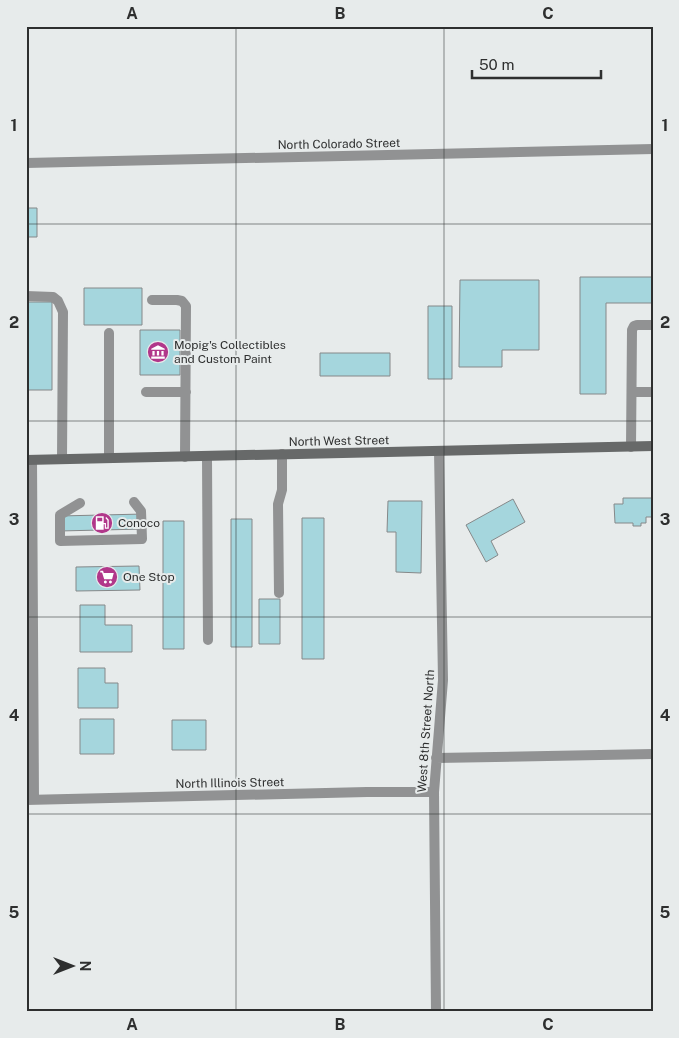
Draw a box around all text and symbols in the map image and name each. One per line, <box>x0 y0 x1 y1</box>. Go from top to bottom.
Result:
text: A <box>126 4 138 23</box>
text: B <box>335 4 346 23</box>
text: C <box>542 4 554 23</box>
scale bar <box>472 48 600 80</box>
text: 50 m <box>479 56 514 73</box>
text: 1 <box>11 116 17 135</box>
text: 1 <box>662 116 668 135</box>
street label: North Colorado Street <box>277 136 401 152</box>
text: 2 <box>9 313 19 332</box>
text: 2 <box>660 313 670 332</box>
place label: Mopig's Collectibles and Custom Paint <box>174 338 286 366</box>
museum icon: Mopig's Collectibles and Custom Paint <box>146 340 170 364</box>
street label: North West Street <box>289 433 390 449</box>
text: 3 <box>9 510 19 529</box>
text: 3 <box>660 510 670 529</box>
fuel station icon: Conoco <box>90 511 114 535</box>
place label: Conoco <box>118 516 160 530</box>
supermarket icon: One Stop <box>95 565 119 589</box>
place label: One Stop <box>123 570 175 584</box>
street label: West 8th Street North <box>415 669 437 793</box>
text: 4 <box>9 706 20 725</box>
text: 4 <box>660 706 671 725</box>
street label: North Illinois Street <box>175 775 285 791</box>
text: 5 <box>9 903 20 922</box>
text: 5 <box>660 903 671 922</box>
north arrow <box>48 940 98 990</box>
text: N <box>77 961 93 971</box>
text: A <box>126 1015 138 1034</box>
text: B <box>335 1015 346 1034</box>
text: C <box>542 1015 554 1034</box>

